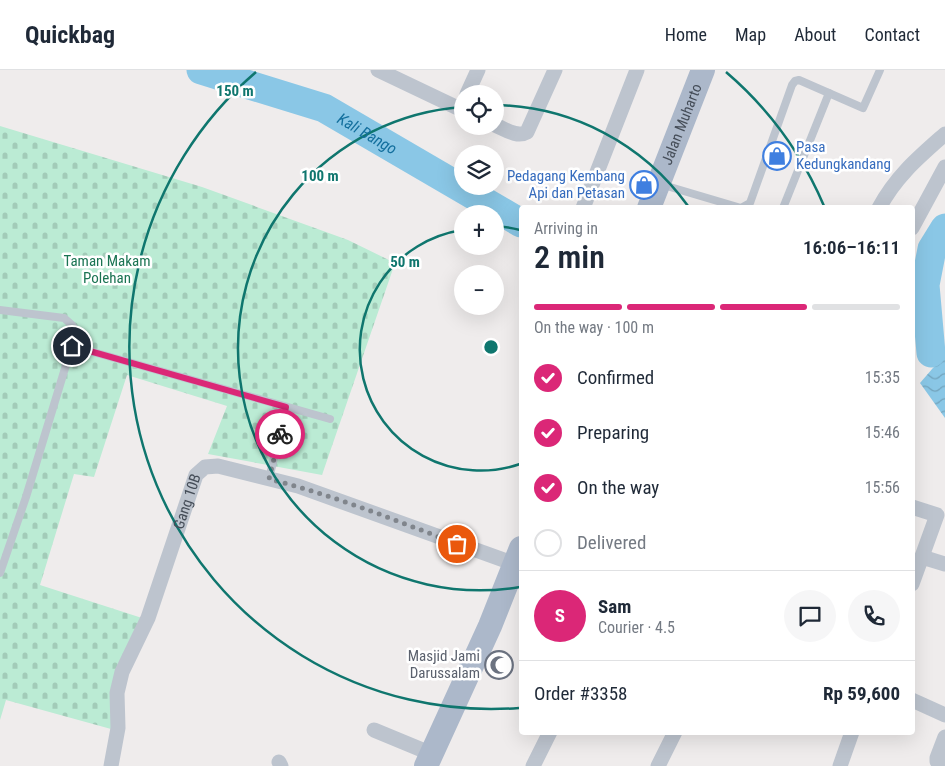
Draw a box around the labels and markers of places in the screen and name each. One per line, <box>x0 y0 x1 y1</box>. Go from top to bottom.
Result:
place label: Pasa Kedungkandang <box>796 138 891 173</box>
shop icon: Pasa Kedungkandang <box>762 141 792 171</box>
place label: Pedagang Kembang Api dan Petasan <box>507 167 625 202</box>
shop icon: Pedagang Kembang Api dan Petasan <box>629 170 659 200</box>
pin <box>51 325 93 367</box>
centre of rings <box>482 338 500 356</box>
pin <box>436 523 478 565</box>
place label: Masjid Jami Darussalam <box>408 647 480 682</box>
mosque icon: Masjid Jami Darussalam <box>484 650 514 680</box>

